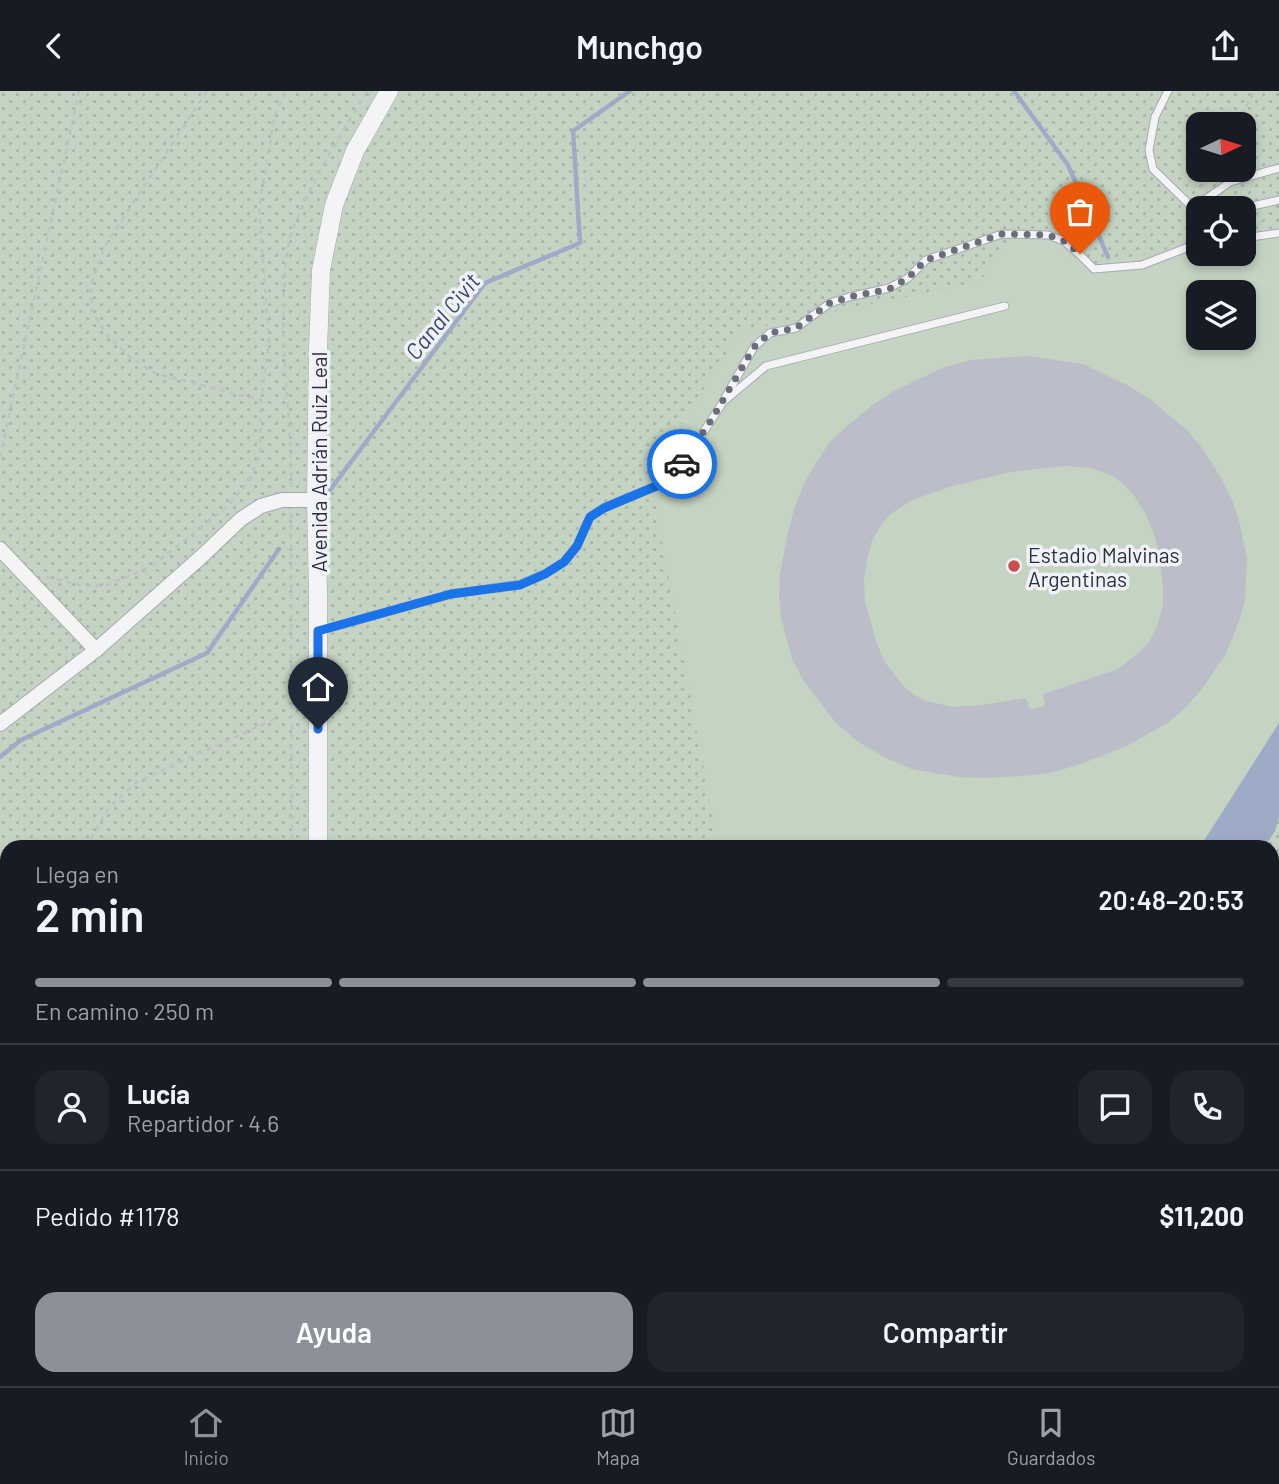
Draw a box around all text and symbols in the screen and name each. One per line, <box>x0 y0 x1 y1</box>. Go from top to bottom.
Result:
icon: back <box>35 27 73 65</box>
text: Munchgo <box>576 27 703 65</box>
icon: share <box>1206 27 1244 65</box>
north arrow <box>1186 112 1256 182</box>
map controls <box>1186 112 1256 350</box>
pin <box>1050 182 1110 254</box>
icon: bag <box>1061 193 1099 231</box>
button: locate <box>1186 196 1256 266</box>
water label: Canal Civit <box>399 267 485 365</box>
button: layers <box>1186 280 1256 350</box>
street label: Avenida Adrián Ruiz Leal <box>306 352 331 572</box>
courier <box>647 429 717 499</box>
icon: car <box>663 445 701 483</box>
place label: Estadio Malvinas Argentinas <box>1028 542 1180 591</box>
marker: Estadio Malvinas Argentinas <box>1006 558 1022 574</box>
pin <box>288 657 348 729</box>
icon: home <box>299 668 337 706</box>
text: Llega en <box>35 860 119 888</box>
text: 20:48–20:53 <box>1099 884 1244 915</box>
text: 2 min <box>35 886 144 941</box>
text: En camino · 250 m <box>35 997 214 1025</box>
button: person <box>35 1070 109 1144</box>
button: chat <box>1078 1070 1152 1144</box>
button: phone <box>1170 1070 1244 1144</box>
text: Lucía <box>127 1078 190 1109</box>
text: Repartidor · 4.6 <box>127 1109 279 1137</box>
text: Pedido #1178 <box>35 1200 179 1231</box>
text: $11,200 <box>1159 1200 1244 1231</box>
button: Ayuda <box>35 1292 633 1372</box>
button: Compartir <box>647 1292 1244 1372</box>
tab: Inicio <box>184 1404 229 1469</box>
tab: Mapa <box>596 1404 640 1469</box>
tab: Guardados <box>1007 1404 1095 1469</box>

